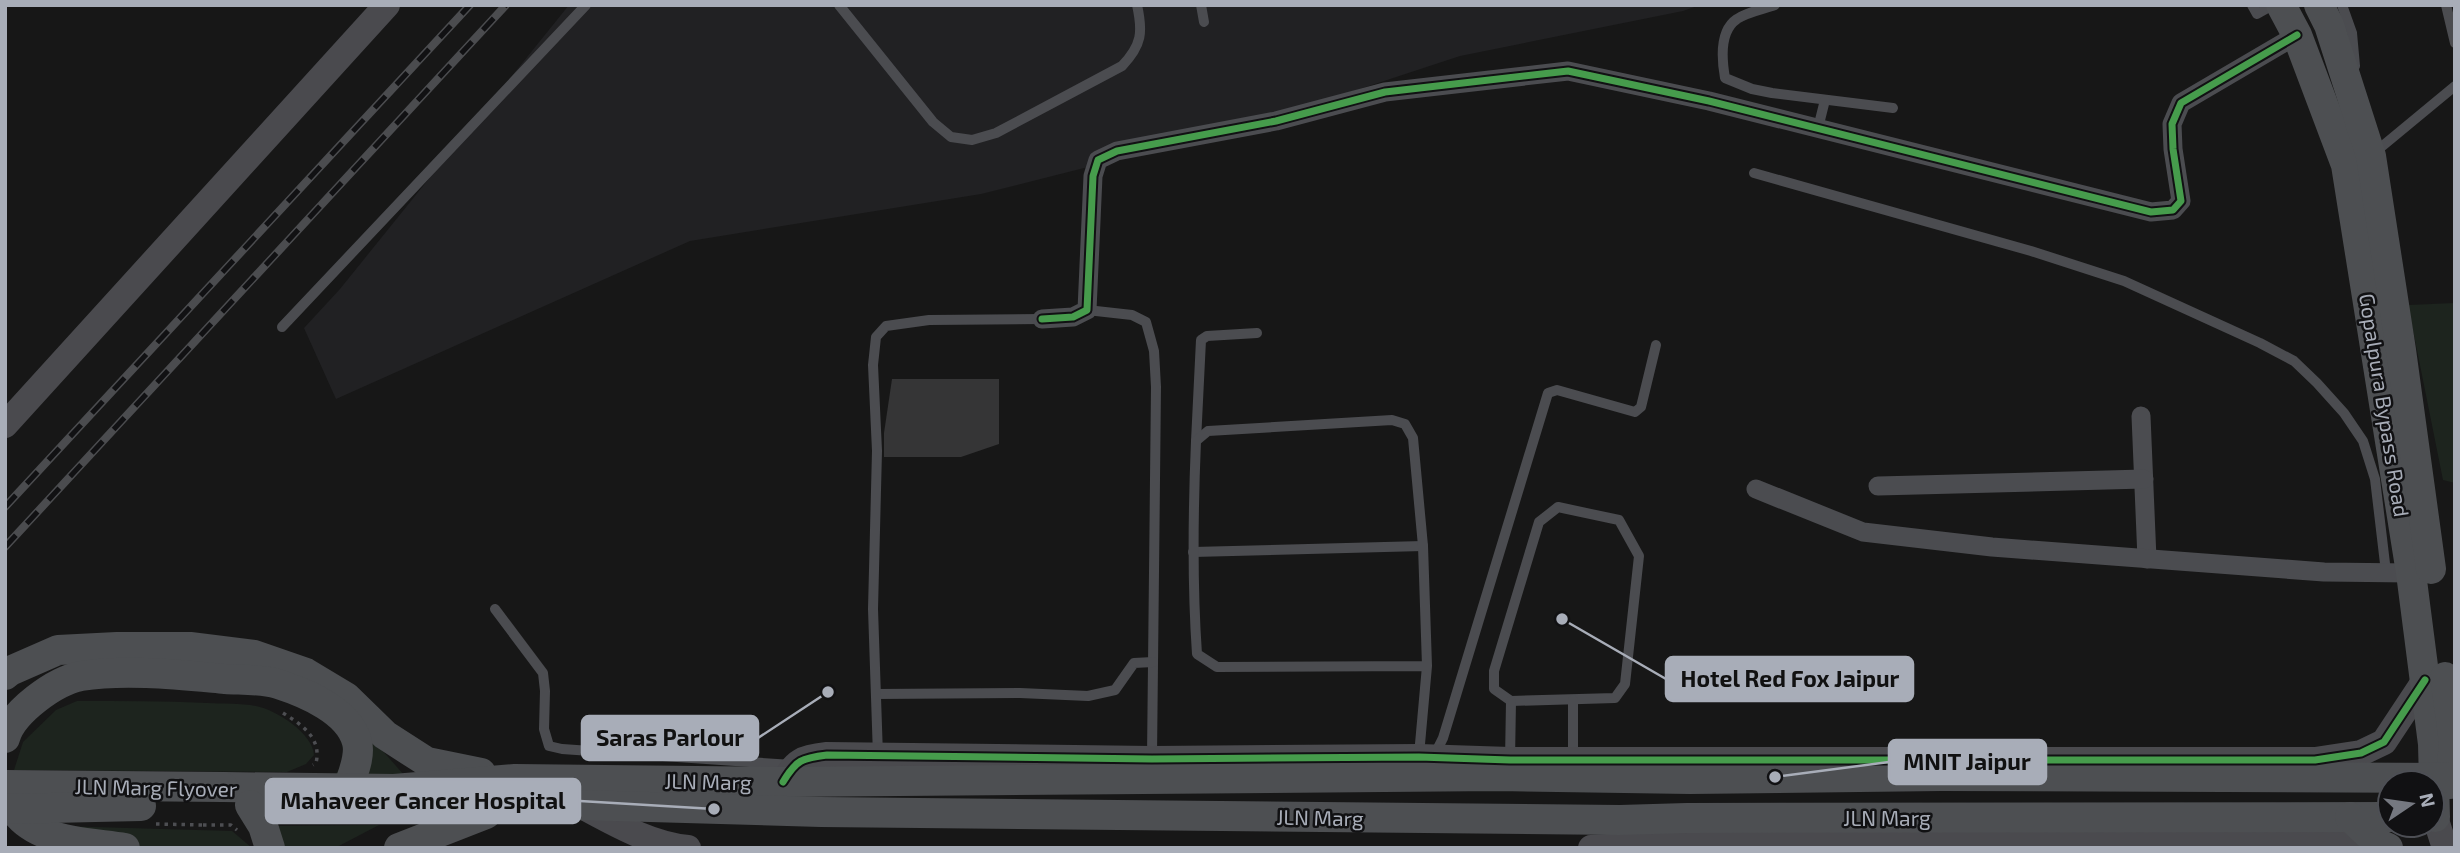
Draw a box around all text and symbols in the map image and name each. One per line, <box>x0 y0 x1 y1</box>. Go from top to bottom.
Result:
street label: Gopalpura Bypass Road <box>2355 291 2415 519</box>
callout: Hotel Red Fox Jaipur <box>1666 657 1913 701</box>
text: Hotel Red Fox Jaipur <box>1681 664 1900 692</box>
callout: Saras Parlour <box>582 716 758 760</box>
text: Saras Parlour <box>596 723 744 751</box>
callout: MNIT Jaipur <box>1889 740 2046 784</box>
text: MNIT Jaipur <box>1903 747 2031 775</box>
street label: JLN Marg <box>664 768 752 794</box>
north arrow <box>2376 769 2446 839</box>
street label: JLN Marg Flyover <box>74 773 238 801</box>
callout: Mahaveer Cancer Hospital <box>266 779 580 823</box>
text: Mahaveer Cancer Hospital <box>280 786 566 814</box>
text: N <box>2415 791 2441 809</box>
street label: JLN Marg <box>1276 804 1364 830</box>
street label: JLN Marg <box>1843 805 1931 830</box>

